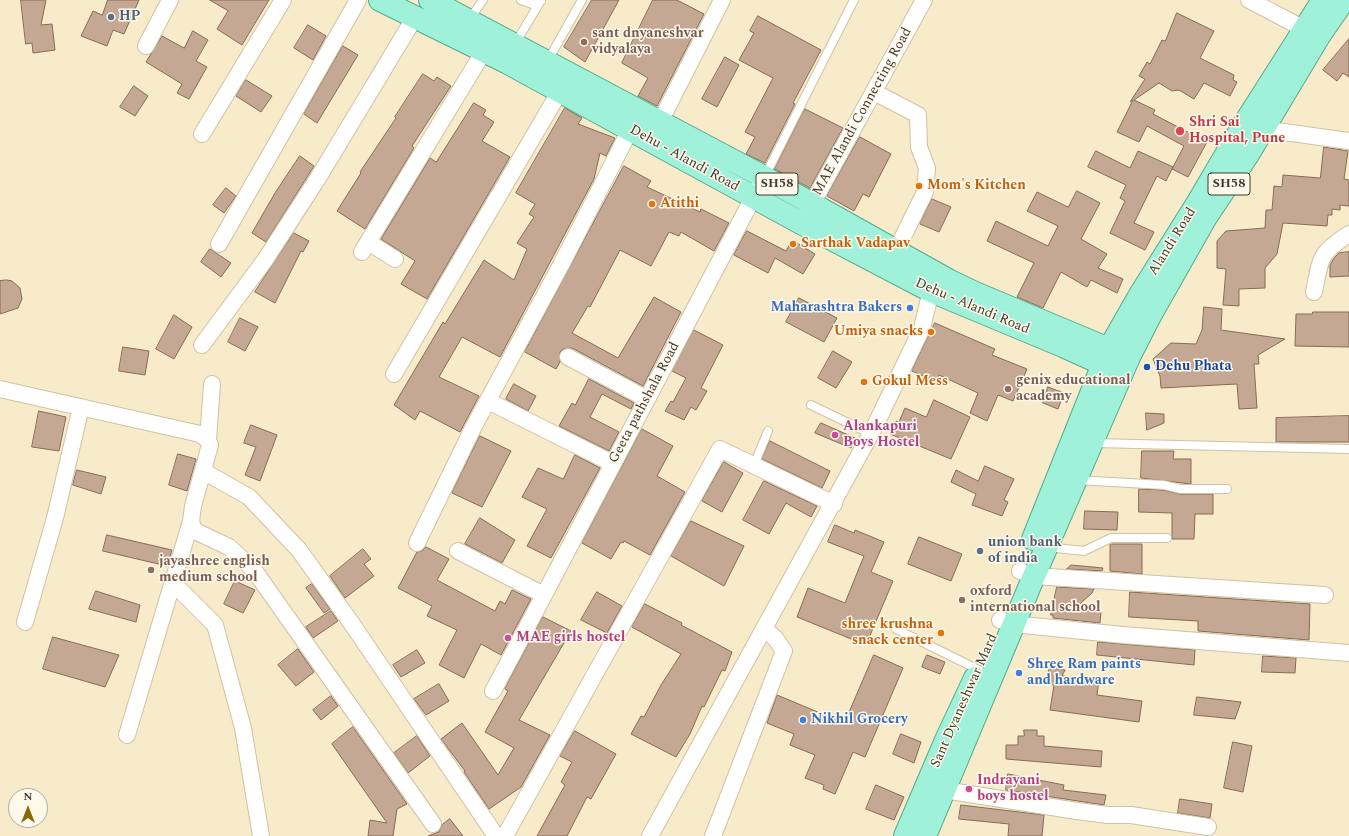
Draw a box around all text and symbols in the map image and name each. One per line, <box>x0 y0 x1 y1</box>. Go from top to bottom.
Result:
place label: HP <box>119 9 140 25</box>
marker: HP <box>106 12 116 22</box>
street label: MAE Alandi Connecting Road <box>810 25 916 199</box>
place label: sant dnyaneshvar vidyalaya <box>592 26 704 58</box>
marker: sant dnyaneshvar vidyalaya <box>579 37 589 47</box>
place label: Shri Sai Hospital, Pune <box>1189 115 1285 148</box>
street label: Dehu - Alandi Road <box>626 122 742 196</box>
marker: Shri Sai Hospital, Pune <box>1174 125 1186 137</box>
road number: SH58 <box>756 173 798 195</box>
road number: SH58 <box>1208 173 1250 195</box>
place label: Mom's Kitchen <box>927 178 1026 194</box>
marker: Mom's Kitchen <box>914 181 924 191</box>
place label: Atithi <box>660 196 699 212</box>
marker: Atithi <box>647 199 657 209</box>
street label: Alandi Road <box>1146 205 1200 279</box>
place label: Sarthak Vadapav <box>801 236 910 252</box>
marker: Sarthak Vadapav <box>788 239 798 249</box>
street label: Dehu - Alandi Road <box>912 275 1032 339</box>
place label: Maharashtra Bakers <box>770 300 902 316</box>
marker: Maharashtra Bakers <box>905 303 915 313</box>
place label: Umiya snacks <box>834 324 923 340</box>
marker: Umiya snacks <box>926 327 936 337</box>
street label: Geeta pathshala Road <box>606 340 684 466</box>
place label: Dehu Phata <box>1155 359 1232 375</box>
marker: Dehu Phata <box>1142 362 1152 372</box>
place label: genix educational academy <box>1016 373 1130 406</box>
place label: Gokul Mess <box>872 374 948 390</box>
marker: Gokul Mess <box>859 377 869 387</box>
marker: genix educational academy <box>1003 384 1013 394</box>
place label: Alankapuri Boys Hostel <box>843 419 919 452</box>
marker: Alankapuri Boys Hostel <box>830 430 840 440</box>
place label: union bank of india <box>988 535 1062 568</box>
marker: union bank of india <box>975 546 985 556</box>
place label: jayashree english medium school <box>159 554 270 586</box>
marker: jayashree english medium school <box>146 565 156 575</box>
place label: oxford international school <box>970 584 1100 616</box>
marker: oxford international school <box>957 595 967 605</box>
place label: shree krushna snack center <box>841 617 933 650</box>
marker: shree krushna snack center <box>936 628 946 638</box>
place label: MAE girls hostel <box>516 630 625 646</box>
street label: Sant Dyaneshwar Mard <box>928 631 1002 771</box>
marker: MAE girls hostel <box>503 633 513 643</box>
place label: Shree Ram paints and hardware <box>1027 657 1141 690</box>
marker: Shree Ram paints and hardware <box>1014 668 1024 678</box>
place label: Nikhil Grocery <box>811 712 908 728</box>
marker: Nikhil Grocery <box>798 715 808 725</box>
place label: Indrayani boys hostel <box>977 773 1049 806</box>
marker: Indrayani boys hostel <box>964 784 974 794</box>
north arrow <box>8 788 48 828</box>
text: N <box>24 788 32 805</box>

